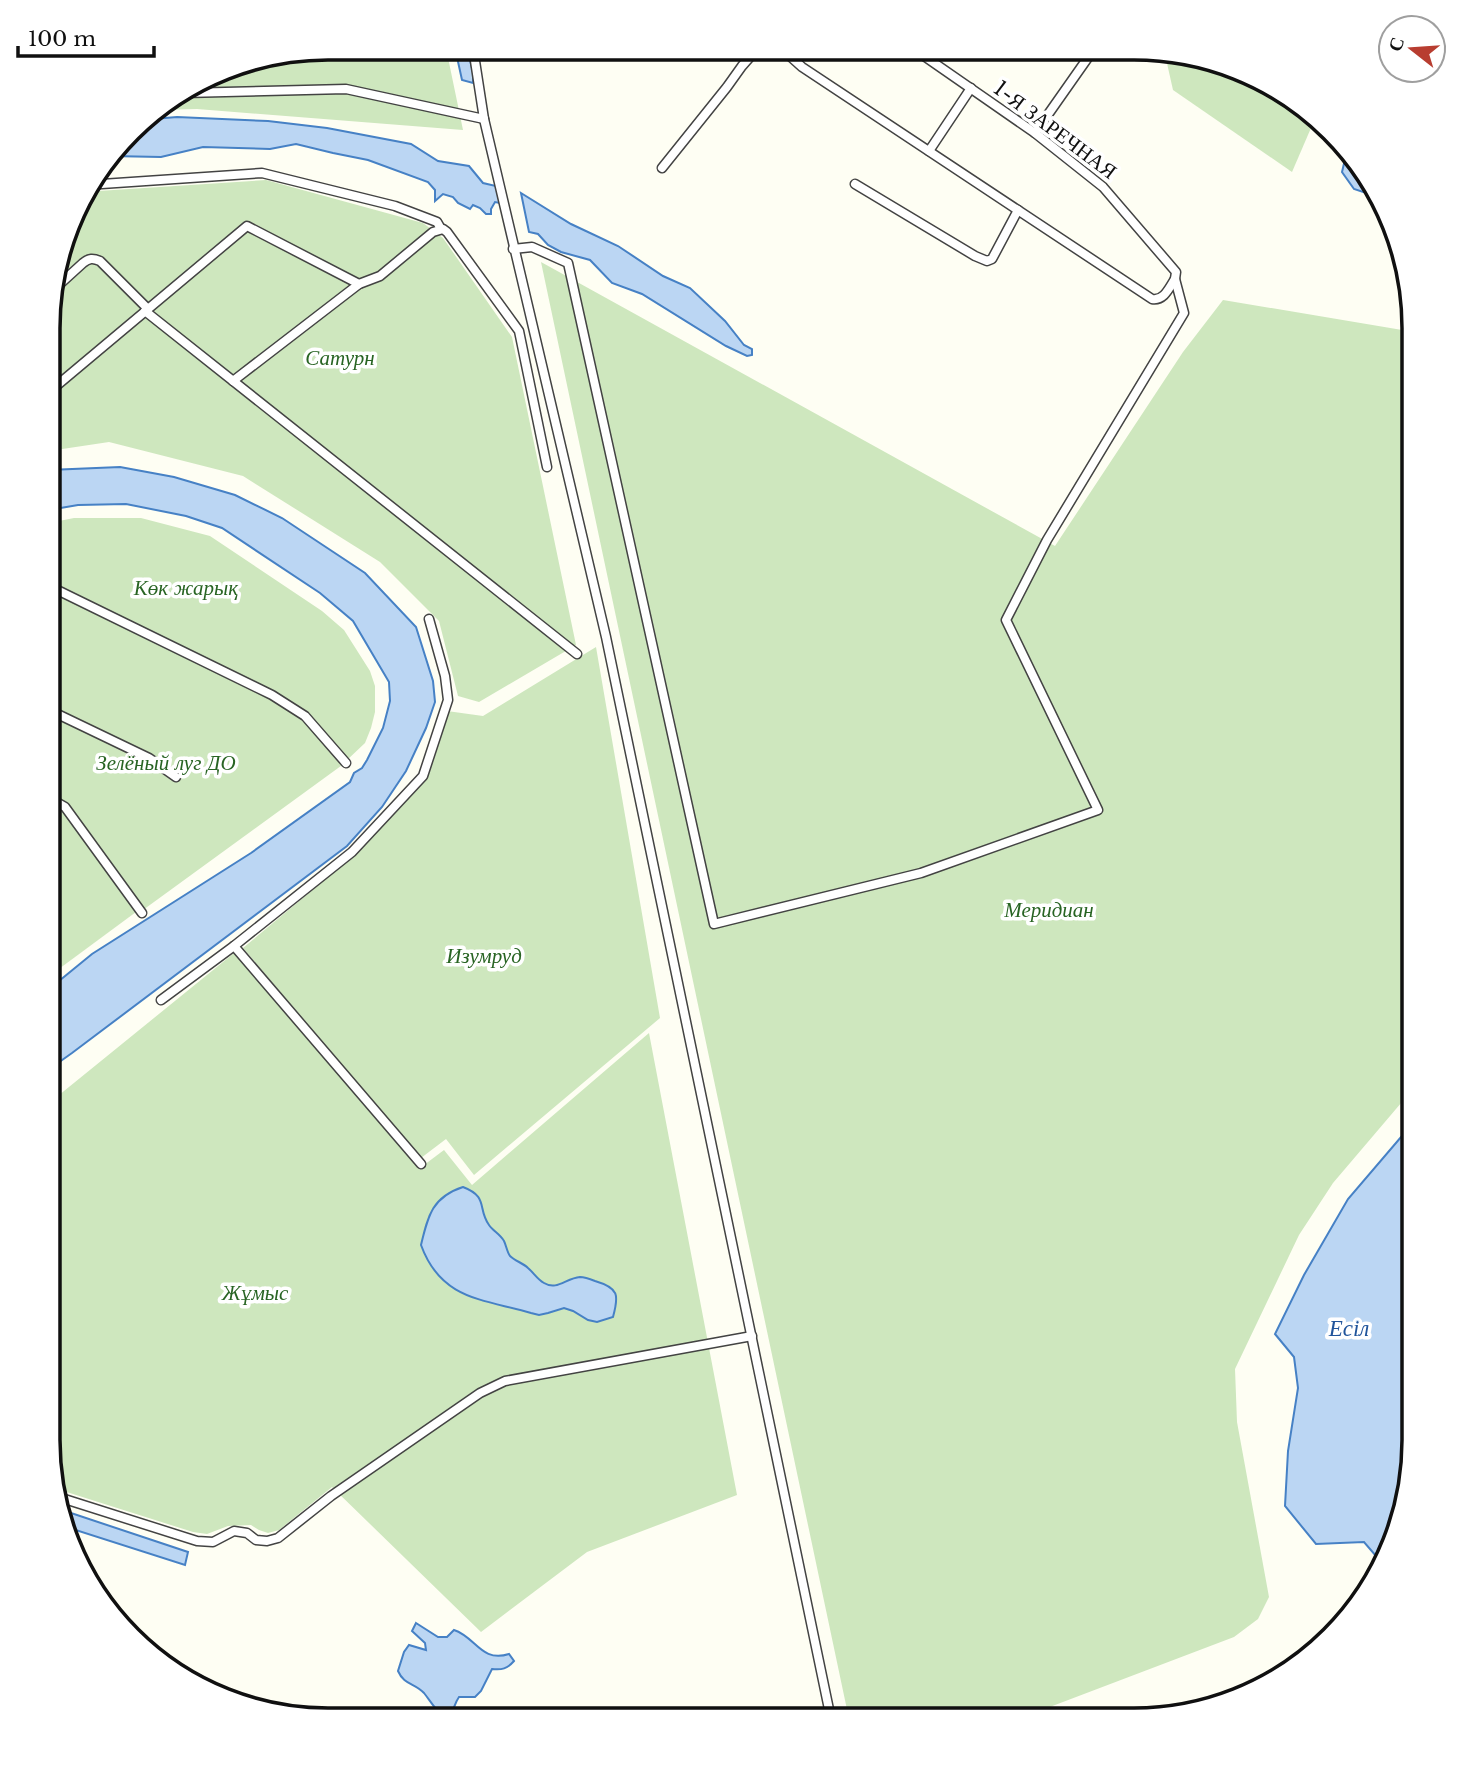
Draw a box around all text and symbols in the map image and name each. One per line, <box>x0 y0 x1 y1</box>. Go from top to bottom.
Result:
scale bar <box>18 14 154 58</box>
north arrow <box>1377 14 1447 84</box>
text: 100 m <box>28 26 96 52</box>
text: С <box>1383 34 1409 54</box>
street label: 1-Я ЗАРЕЧНАЯ <box>988 75 1122 185</box>
park label: Сатурн <box>305 345 375 371</box>
park label: Көк жарық <box>133 575 238 601</box>
park label: Зелёный луг ДО <box>96 750 236 776</box>
park label: Меридиан <box>1003 897 1094 923</box>
park label: Изумруд <box>445 943 522 969</box>
park label: Жұмыс <box>221 1280 289 1306</box>
water label: Есіл <box>1328 1314 1369 1342</box>

